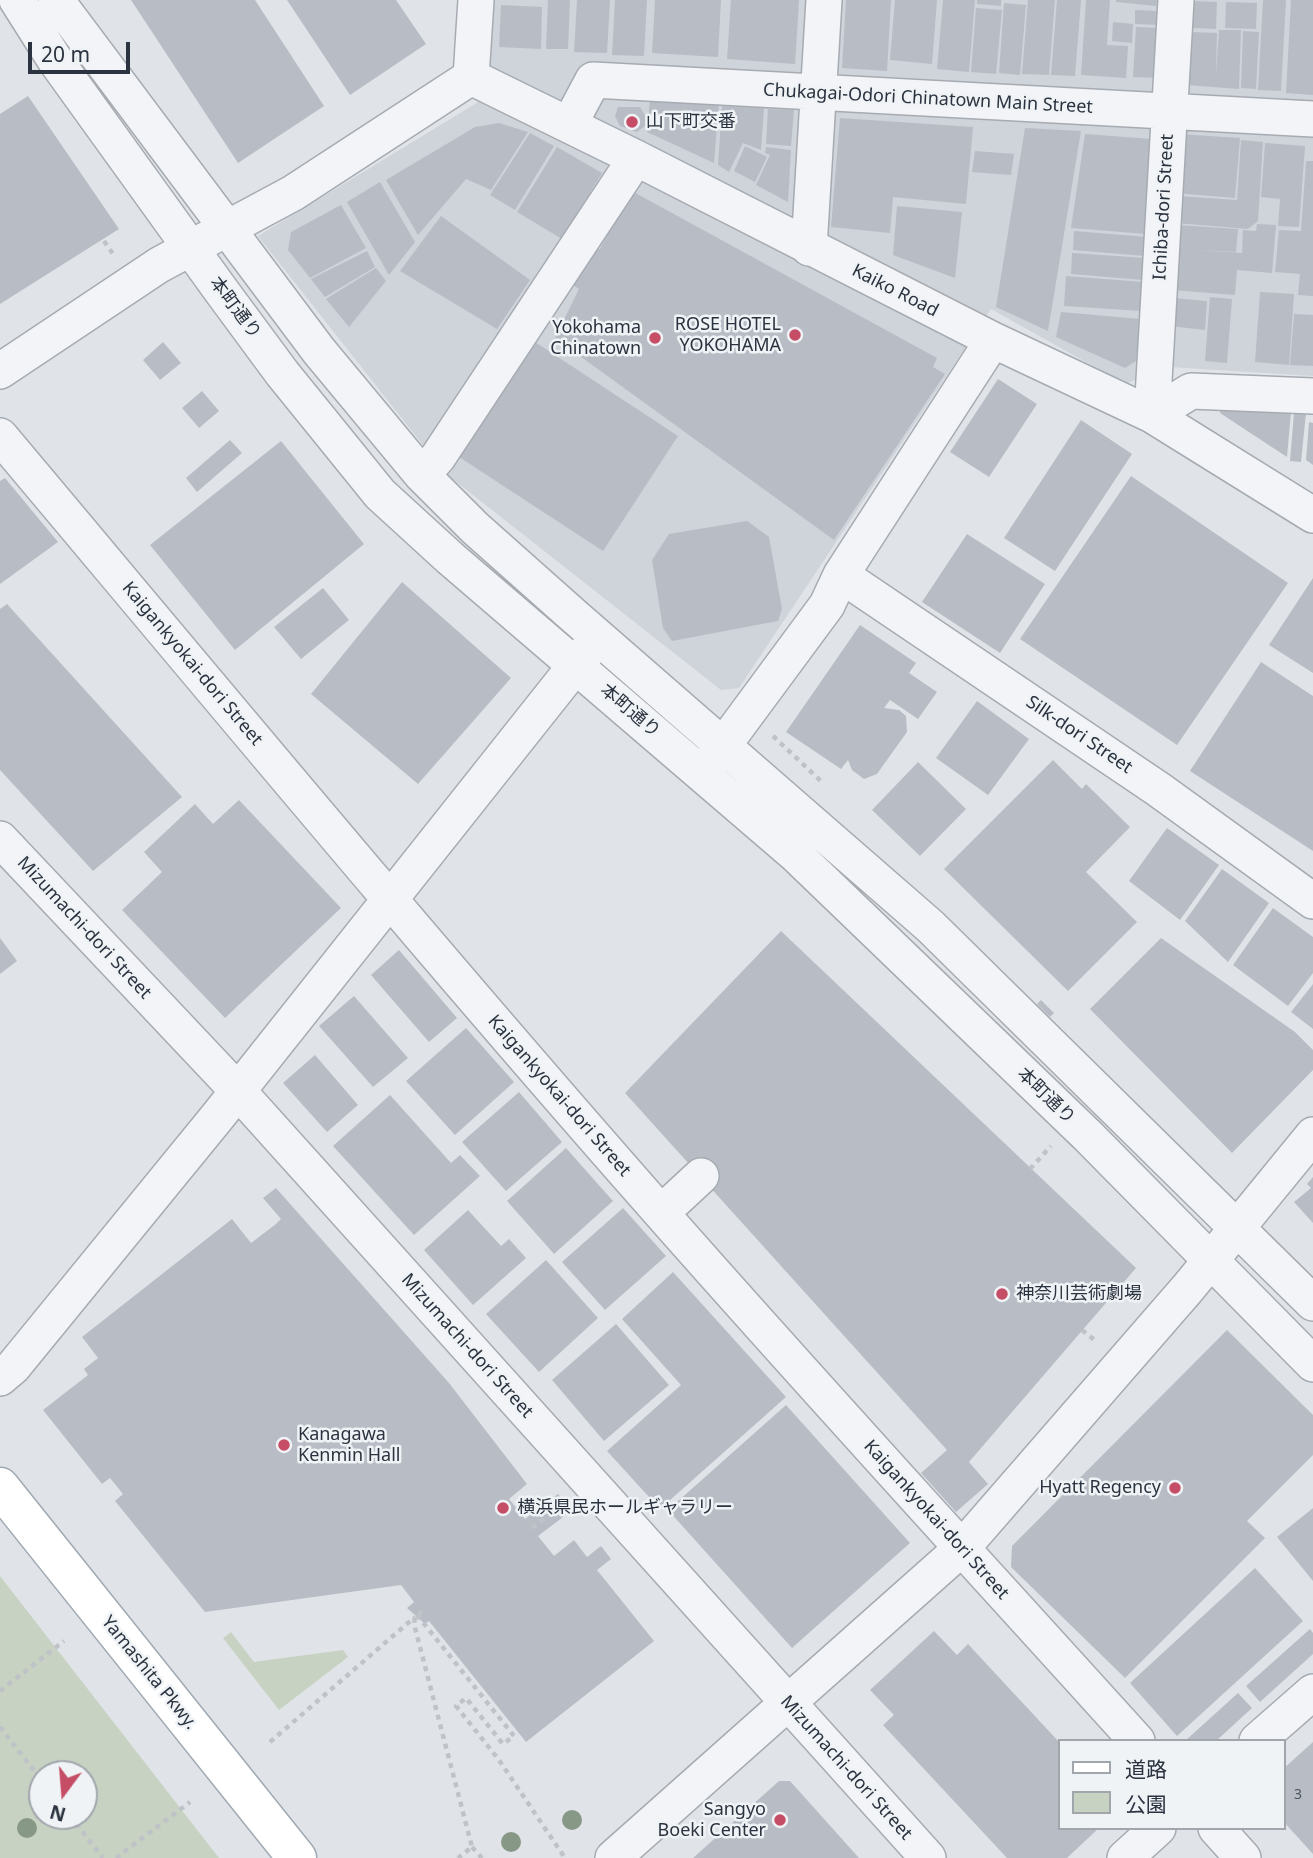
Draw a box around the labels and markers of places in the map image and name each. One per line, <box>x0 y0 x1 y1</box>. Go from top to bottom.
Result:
place label: 山下町交番 <box>646 111 736 133</box>
marker: 山下町交番 <box>624 114 640 130</box>
place label: ROSE HOTEL YOKOHAMA <box>675 314 781 356</box>
place label: Yokohama Chinatown <box>550 317 641 360</box>
marker: ROSE HOTEL YOKOHAMA <box>787 327 803 343</box>
marker: Yokohama Chinatown <box>647 330 663 346</box>
place label: 神奈川芸術劇場 <box>1016 1283 1142 1305</box>
marker: 神奈川芸術劇場 <box>994 1286 1010 1302</box>
place label: Kanagawa Kenmin Hall <box>298 1424 400 1466</box>
marker: Kanagawa Kenmin Hall <box>276 1437 292 1453</box>
place label: Hyatt Regency <box>1039 1477 1161 1499</box>
marker: Hyatt Regency <box>1167 1480 1183 1496</box>
place label: 横浜県民ホールギャラリー <box>517 1497 733 1519</box>
marker: 横浜県民ホールギャラリー <box>495 1500 511 1516</box>
place label: Sangyo Boeki Center <box>658 1799 766 1842</box>
marker: Sangyo Boeki Center <box>772 1812 788 1828</box>

